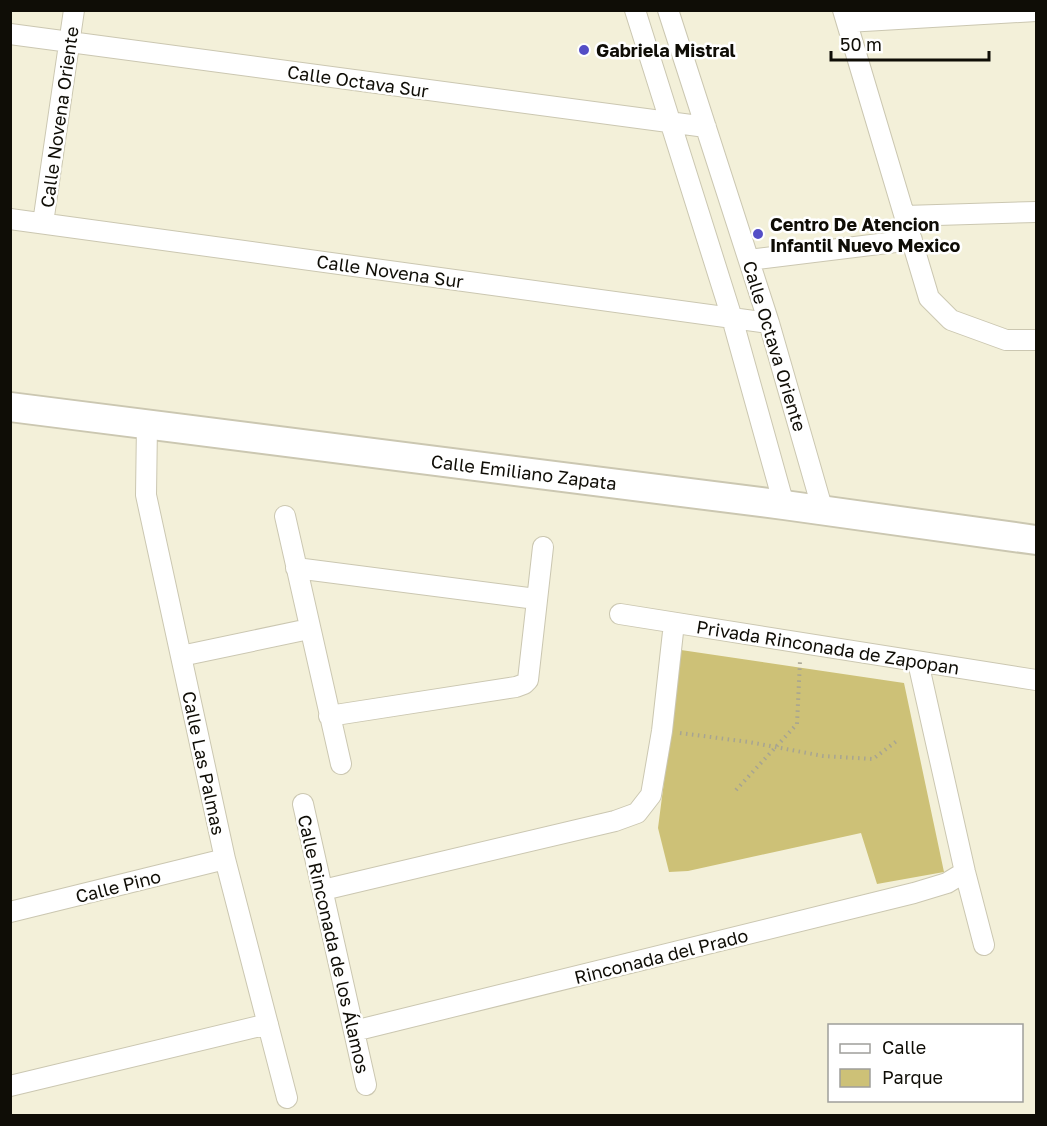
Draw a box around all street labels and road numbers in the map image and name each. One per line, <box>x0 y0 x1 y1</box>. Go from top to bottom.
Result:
street label: Calle Novena Oriente <box>35 25 83 209</box>
street label: Calle Octava Sur <box>286 60 430 102</box>
street label: Calle Novena Sur <box>315 250 465 292</box>
street label: Calle Octava Oriente <box>739 258 811 434</box>
street label: Calle Emiliano Zapata <box>430 450 618 494</box>
street label: Privada Rinconada de Zapopan <box>695 615 961 679</box>
street label: Calle Las Palmas <box>178 689 230 837</box>
street label: Calle Rinconada de los Álamos <box>294 813 374 1075</box>
street label: Calle Pino <box>73 865 163 907</box>
street label: Rinconada del Prado <box>572 924 750 988</box>

